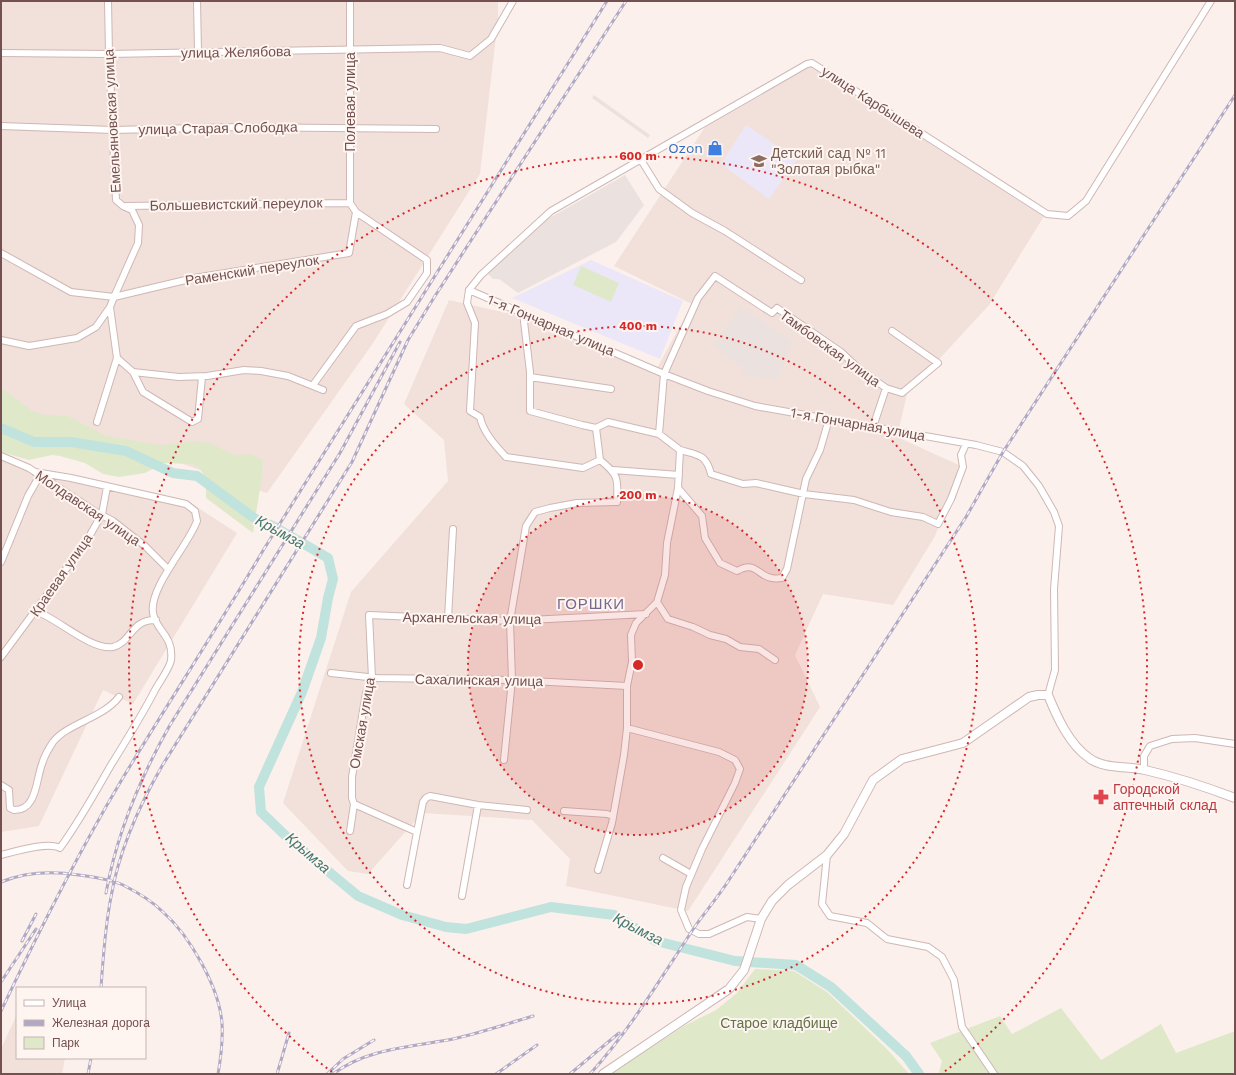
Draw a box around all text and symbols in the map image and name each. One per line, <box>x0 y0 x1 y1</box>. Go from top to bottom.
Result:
street label: улица Желябова <box>181 43 291 61</box>
street label: Емельяновская улица <box>100 48 124 193</box>
street label: Полевая улица <box>342 52 358 152</box>
street label: улица Карбышева <box>819 63 928 141</box>
street label: улица Старая Слободка <box>138 119 298 137</box>
shop icon: Ozon <box>706 139 724 157</box>
place label: Ozon <box>668 140 703 156</box>
place label: Детский сад № 11 "Золотая рыбка" <box>771 145 886 177</box>
text: 600 m <box>619 149 657 163</box>
school or university icon: Детский сад № 11 "Золотая рыбка" <box>750 152 768 170</box>
street label: Большевистский переулок <box>149 194 323 214</box>
street label: Раменский переулок <box>184 251 321 288</box>
street label: 1-я Гончарная улица <box>485 291 617 359</box>
street label: Тамбовская улица <box>777 306 884 390</box>
text: 400 m <box>619 319 657 333</box>
street label: 1-я Гончарная улица <box>789 404 927 444</box>
street label: Молдавская улица <box>33 467 144 549</box>
text: 200 m <box>619 488 657 502</box>
water label: Крымза <box>252 511 308 553</box>
street label: Краевая улица <box>27 530 96 619</box>
district label: ГОРШКИ <box>557 595 625 613</box>
street label: Архангельская улица <box>402 609 542 627</box>
centre of rings <box>631 658 645 672</box>
street label: Сахалинская улица <box>415 671 544 689</box>
street label: Омская улица <box>346 676 378 770</box>
place label: Городской аптечный склад <box>1113 781 1217 813</box>
pharmacy icon: Городской аптечный склад <box>1092 788 1110 806</box>
water label: Крымза <box>282 829 334 877</box>
water label: Крымза <box>610 909 666 949</box>
legend <box>16 987 146 1059</box>
text: Улица <box>52 996 86 1010</box>
park label: Старое кладбище <box>720 1015 838 1031</box>
text: Железная дорога <box>52 1016 150 1030</box>
text: Парк <box>52 1036 80 1050</box>

